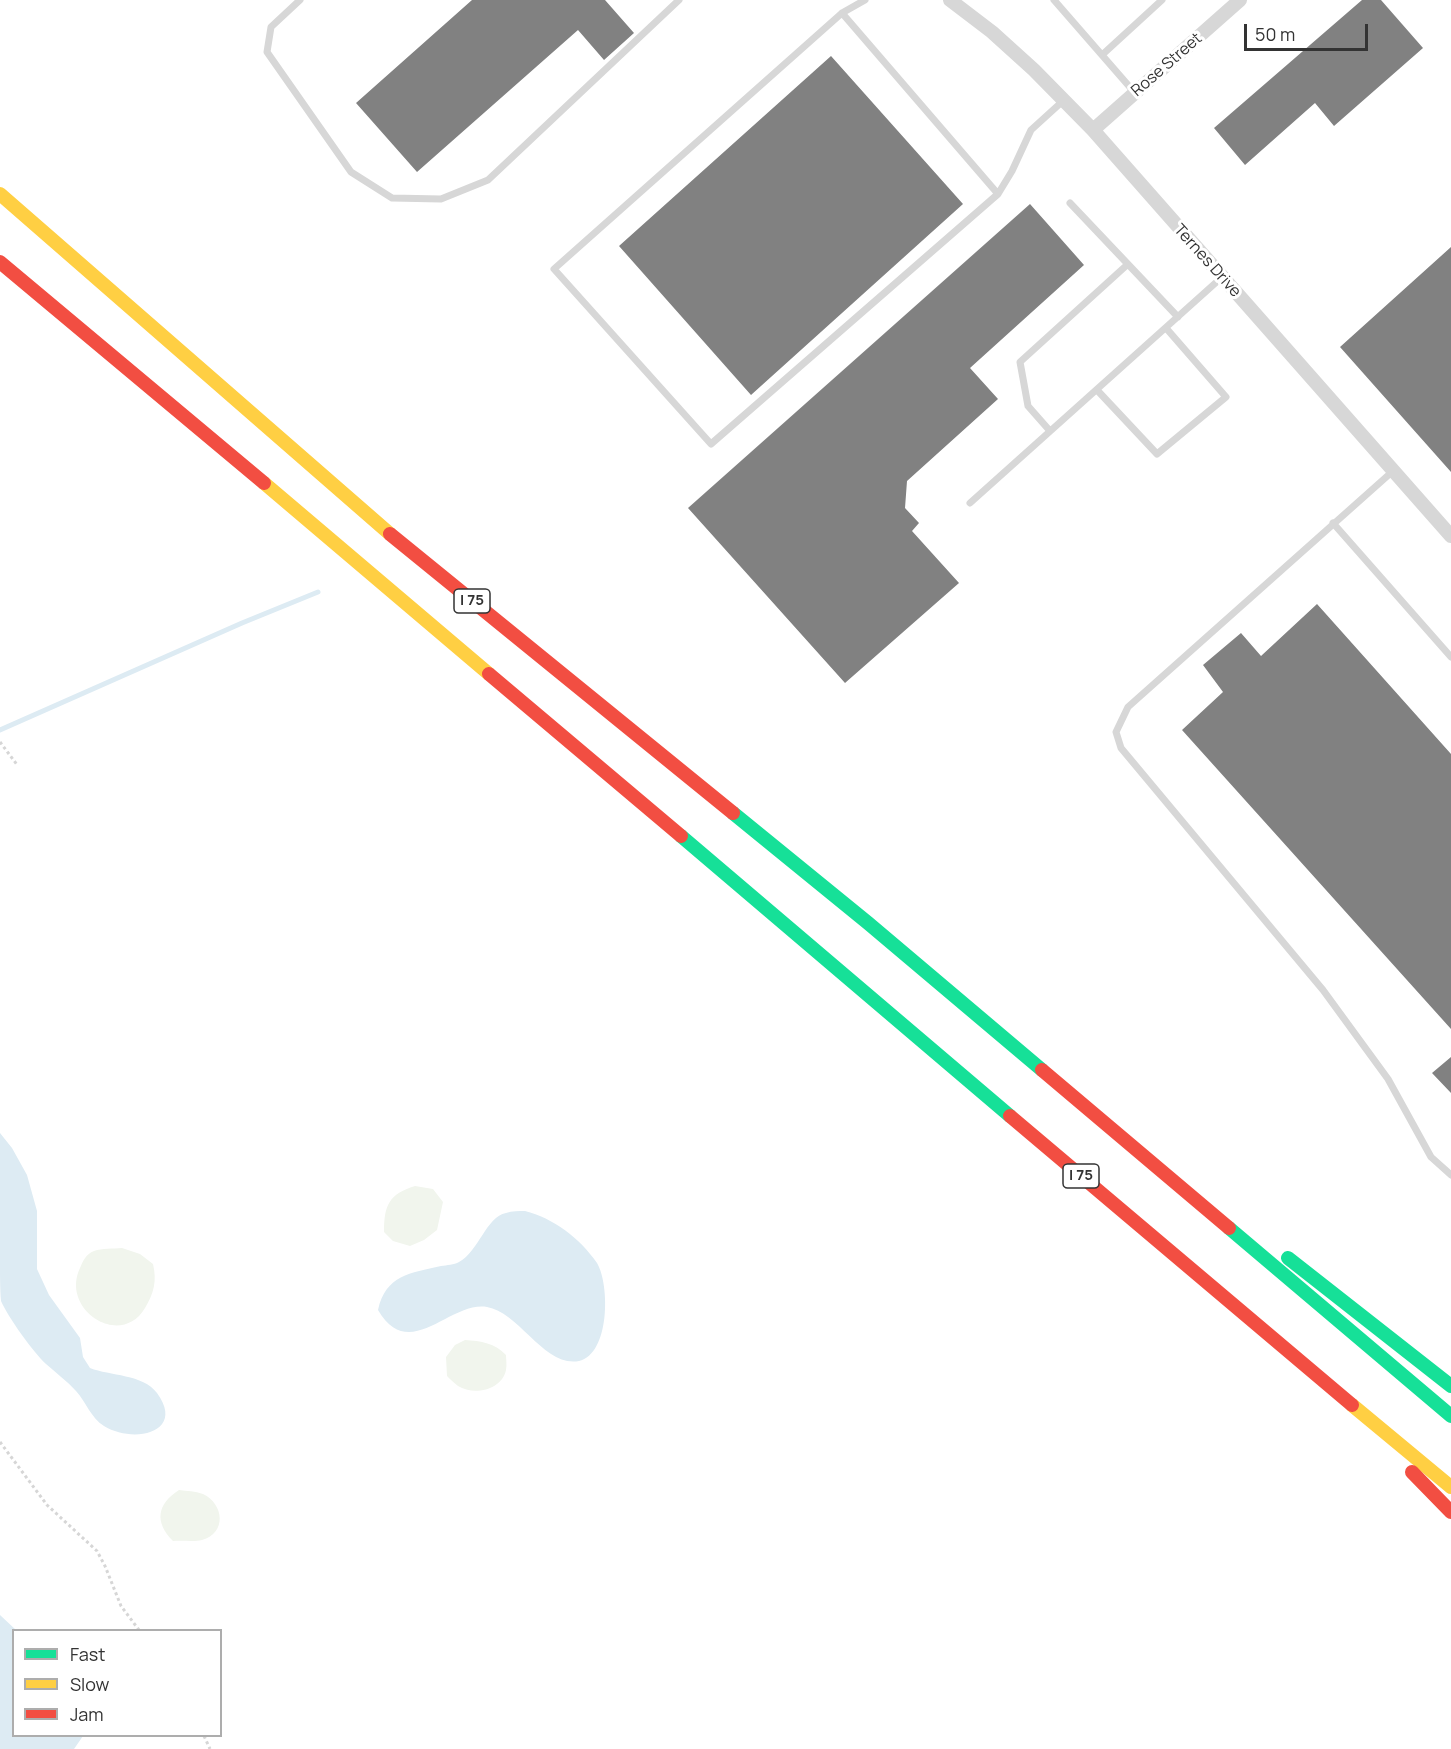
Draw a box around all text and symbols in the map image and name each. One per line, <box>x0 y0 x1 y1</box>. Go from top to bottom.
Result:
scale bar <box>1247 12 1372 50</box>
text: 50 m <box>1255 22 1295 46</box>
street label: Rose Street <box>1128 29 1206 101</box>
street label: Ternes Drive <box>1169 221 1245 301</box>
road number: I 75 <box>454 589 490 613</box>
road number: I 75 <box>1063 1164 1099 1188</box>
legend <box>12 1629 222 1737</box>
text: Fast <box>70 1642 105 1666</box>
text: Slow <box>70 1672 109 1696</box>
text: Jam <box>70 1702 104 1726</box>

